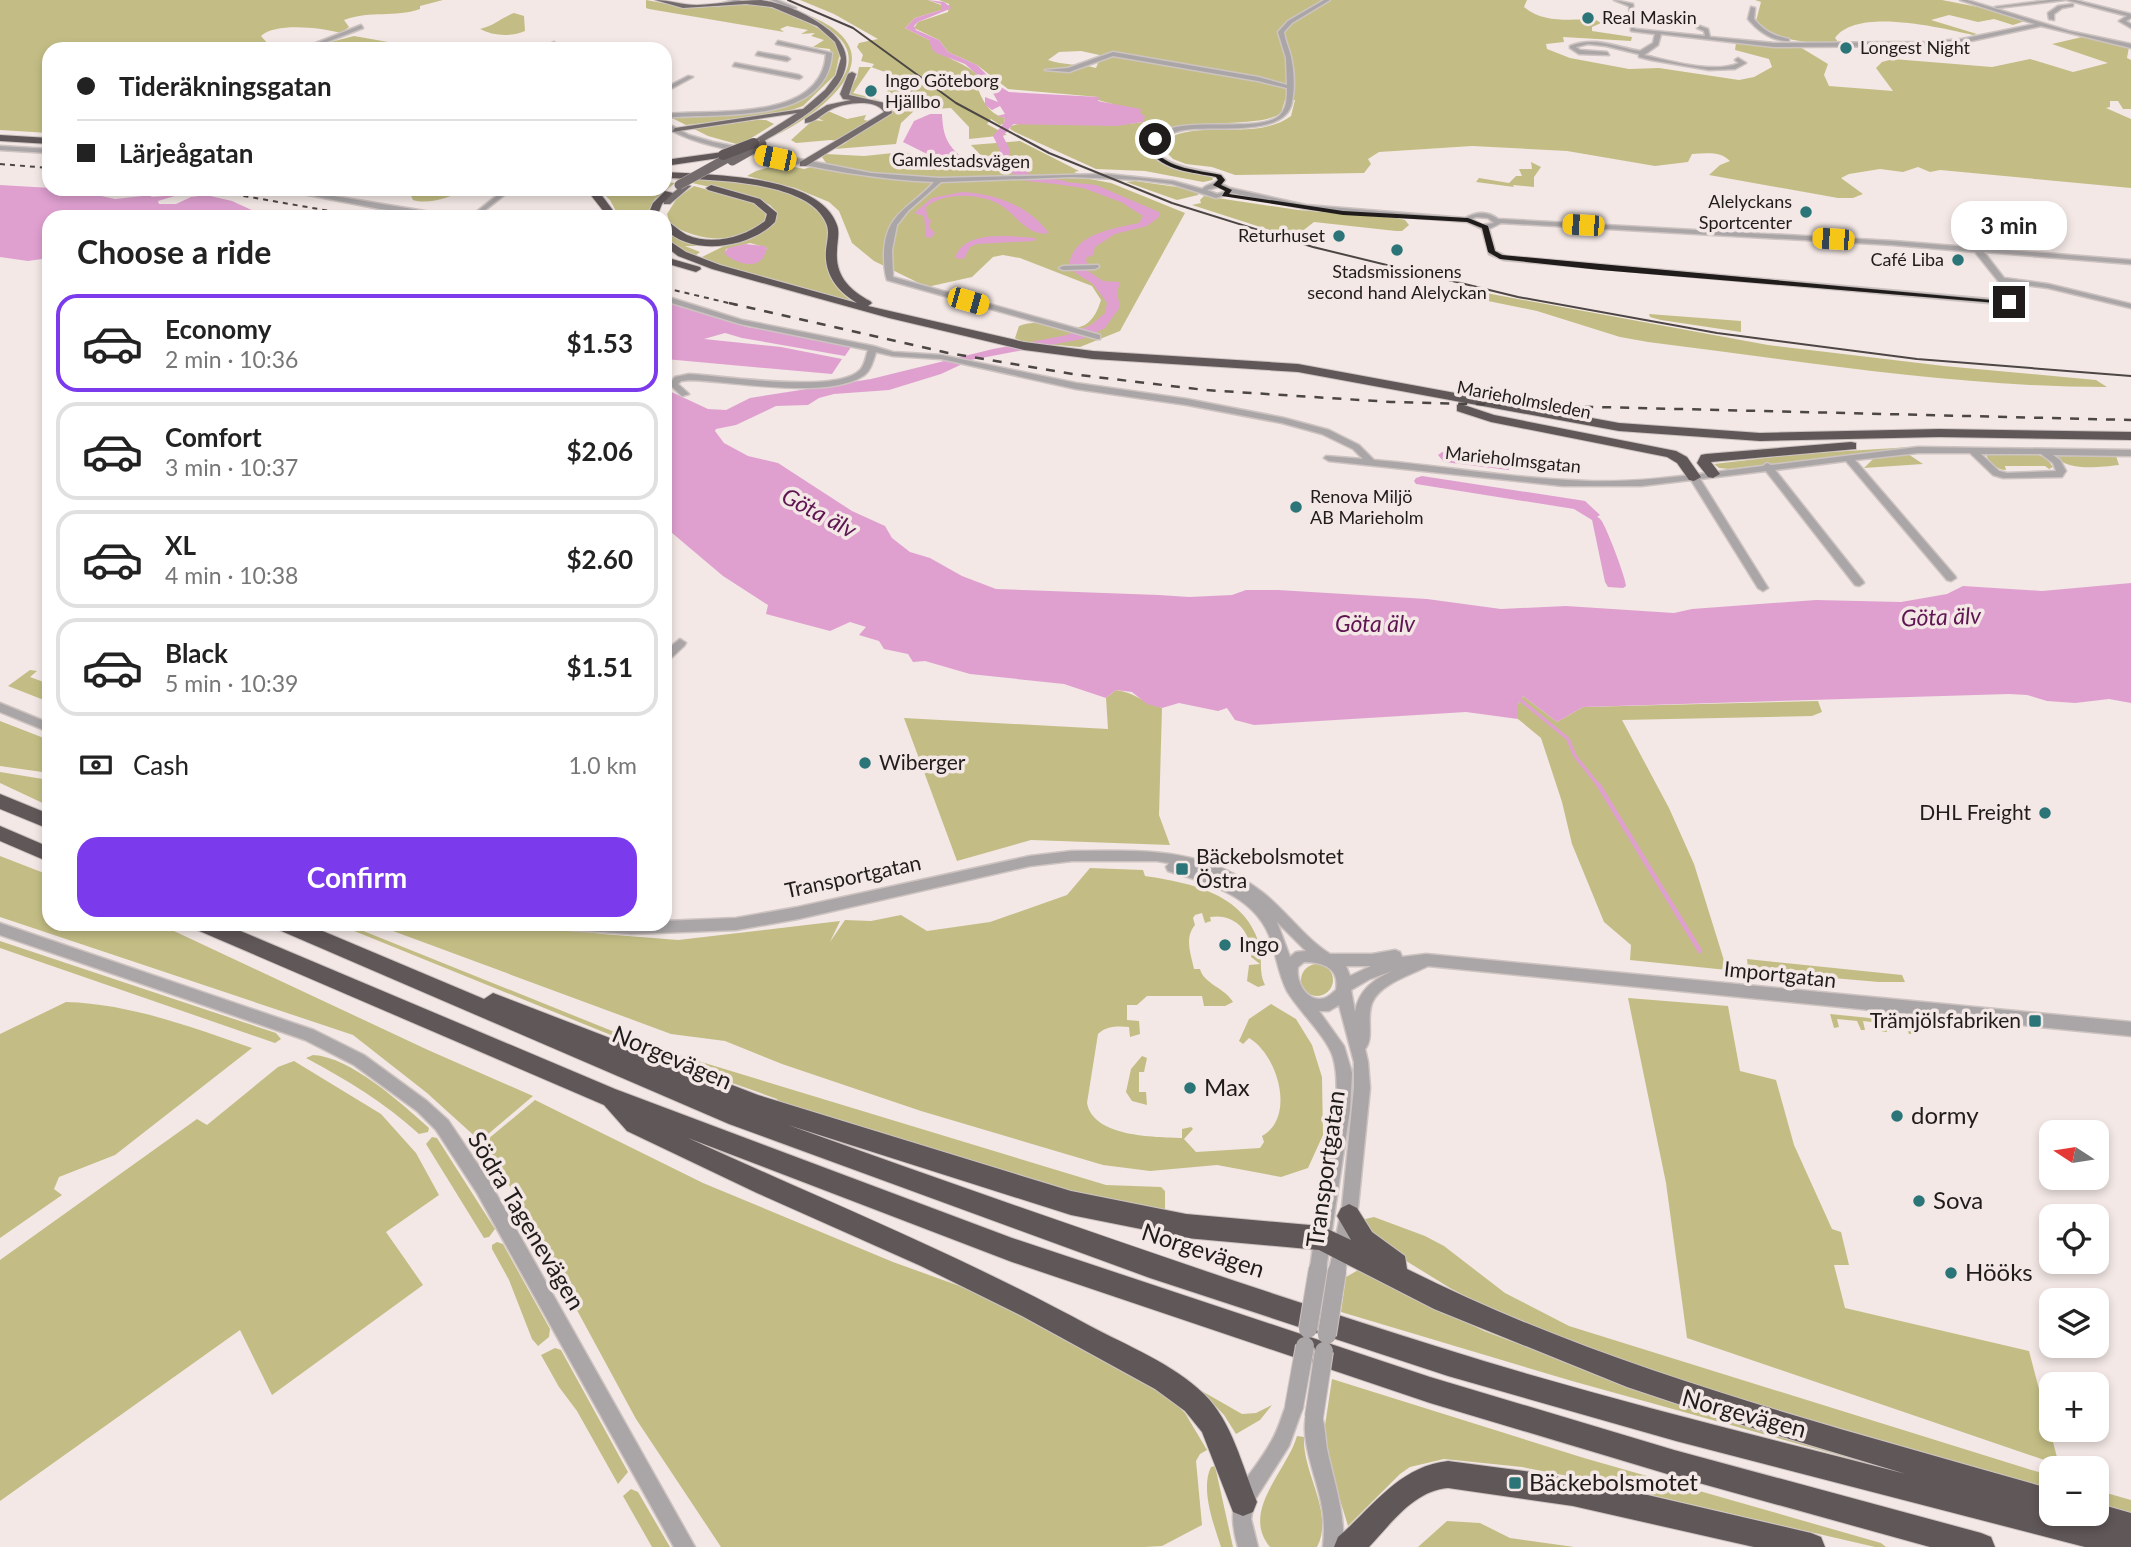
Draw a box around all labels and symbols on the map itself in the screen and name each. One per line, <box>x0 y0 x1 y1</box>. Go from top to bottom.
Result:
place label: Real Maskin <box>1602 6 1697 28</box>
marker: Real Maskin <box>1580 10 1596 26</box>
place label: Longest Night <box>1860 36 1971 58</box>
marker: Longest Night <box>1838 40 1854 56</box>
place label: Ingo Göteborg Hjällbo <box>885 69 999 112</box>
marker: Ingo Göteborg Hjällbo <box>863 83 879 99</box>
route start <box>1139 123 1171 155</box>
car <box>753 143 798 173</box>
street label: Gamlestadsvägen <box>892 148 1030 172</box>
place label: Alelyckans Sportcenter <box>1699 190 1792 233</box>
callout: 3 min <box>1951 201 2067 250</box>
marker: Alelyckans Sportcenter <box>1798 204 1814 220</box>
car <box>1562 213 1605 237</box>
place label: Returhuset <box>1238 224 1326 246</box>
car <box>1812 227 1855 251</box>
marker: Returhuset <box>1331 228 1347 244</box>
marker: Stadsmissionens second hand Alelyckan <box>1389 242 1405 258</box>
place label: Café Liba <box>1870 248 1944 270</box>
marker: Café Liba <box>1950 252 1966 268</box>
place label: Stadsmissionens second hand Alelyckan <box>1307 260 1487 303</box>
car <box>945 285 992 317</box>
route end <box>1993 286 2025 318</box>
street label: Marieholmsleden <box>1455 375 1593 423</box>
street label: Marieholmsgatan <box>1444 441 1582 477</box>
water label: Göta älv <box>777 481 862 544</box>
place label: Renova Miljö AB Marieholm <box>1310 485 1424 528</box>
marker: Renova Miljö AB Marieholm <box>1288 499 1304 515</box>
water label: Göta älv <box>1900 601 1983 631</box>
water label: Göta älv <box>1335 609 1416 637</box>
place label: Wiberger <box>879 749 966 774</box>
marker: Wiberger <box>857 755 873 771</box>
place label: DHL Freight <box>1919 799 2031 824</box>
marker: DHL Freight <box>2037 805 2053 821</box>
place label: Bäckebolsmotet Östra <box>1196 843 1344 892</box>
street label: Transportgatan <box>782 849 923 902</box>
marker: Bäckebolsmotet Östra <box>1174 861 1190 877</box>
place label: Ingo <box>1239 931 1279 956</box>
marker: Ingo <box>1217 937 1233 953</box>
street label: Importgatan <box>1723 955 1838 992</box>
place label: Trämjölsfabriken <box>1870 1007 2021 1032</box>
marker: Trämjölsfabriken <box>2027 1013 2043 1029</box>
street label: Norgevägen <box>608 1018 737 1095</box>
place label: Max <box>1204 1072 1250 1101</box>
marker: Max <box>1182 1080 1198 1096</box>
street label: Transportgatan <box>1299 1088 1350 1249</box>
place label: dormy <box>1911 1100 1979 1129</box>
marker: dormy <box>1889 1108 1905 1124</box>
north arrow <box>2039 1120 2109 1190</box>
street label: Södra Tagenevägen <box>463 1126 592 1314</box>
place label: Sova <box>1933 1185 1983 1214</box>
marker: Sova <box>1911 1193 1927 1209</box>
street label: Norgevägen <box>1139 1216 1268 1283</box>
place label: Hööks <box>1965 1257 2033 1286</box>
marker: Hööks <box>1943 1265 1959 1281</box>
street label: Norgevägen <box>1679 1382 1810 1443</box>
place label: Bäckebolsmotet <box>1529 1467 1698 1496</box>
marker: Bäckebolsmotet <box>1507 1475 1523 1491</box>

